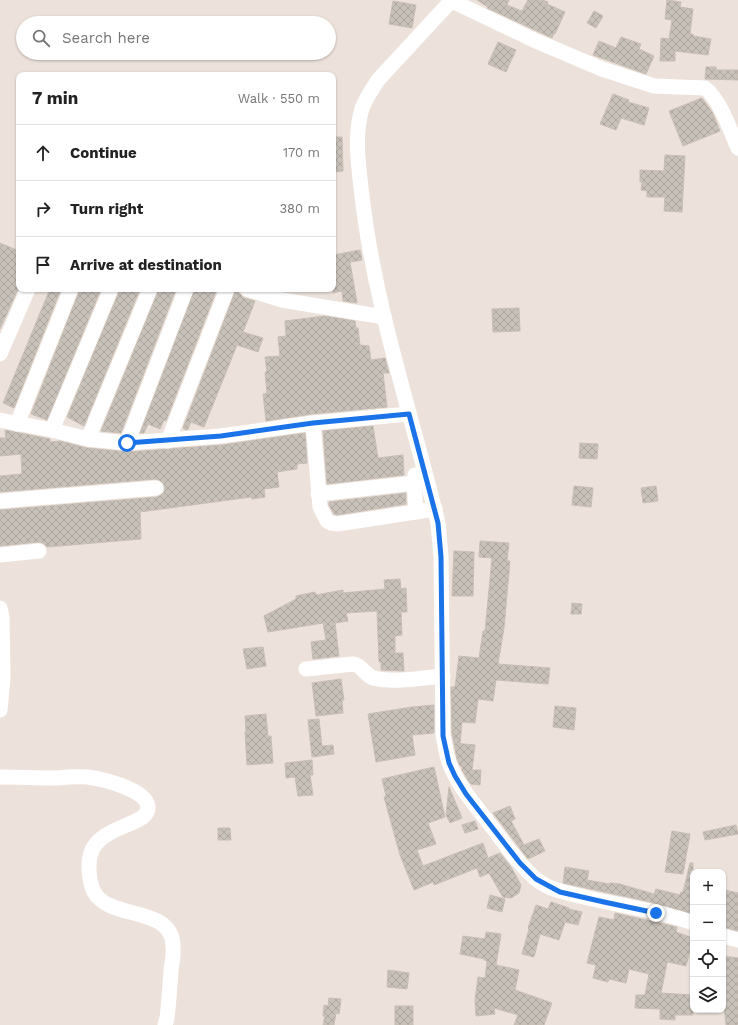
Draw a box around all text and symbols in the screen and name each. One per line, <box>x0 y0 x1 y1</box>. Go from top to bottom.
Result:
search box <box>16 16 336 60</box>
icon: search <box>30 27 52 49</box>
text: Search here <box>62 29 150 47</box>
text: 7 min <box>32 88 78 108</box>
text: Walk · 550 m <box>238 91 320 106</box>
icon: ahead <box>32 142 54 164</box>
text: Continue <box>70 144 137 162</box>
text: 170 m <box>283 145 320 160</box>
icon: right <box>32 198 54 220</box>
text: Turn right <box>70 200 143 218</box>
text: 380 m <box>280 201 320 216</box>
icon: arrive <box>32 254 54 276</box>
text: Arrive at destination <box>70 256 222 274</box>
route start <box>118 434 136 452</box>
map controls <box>690 869 726 1013</box>
button: + <box>690 869 726 905</box>
route end <box>647 904 665 922</box>
button: − <box>690 905 726 941</box>
button: locate <box>690 941 726 977</box>
button: layers <box>690 977 726 1013</box>

